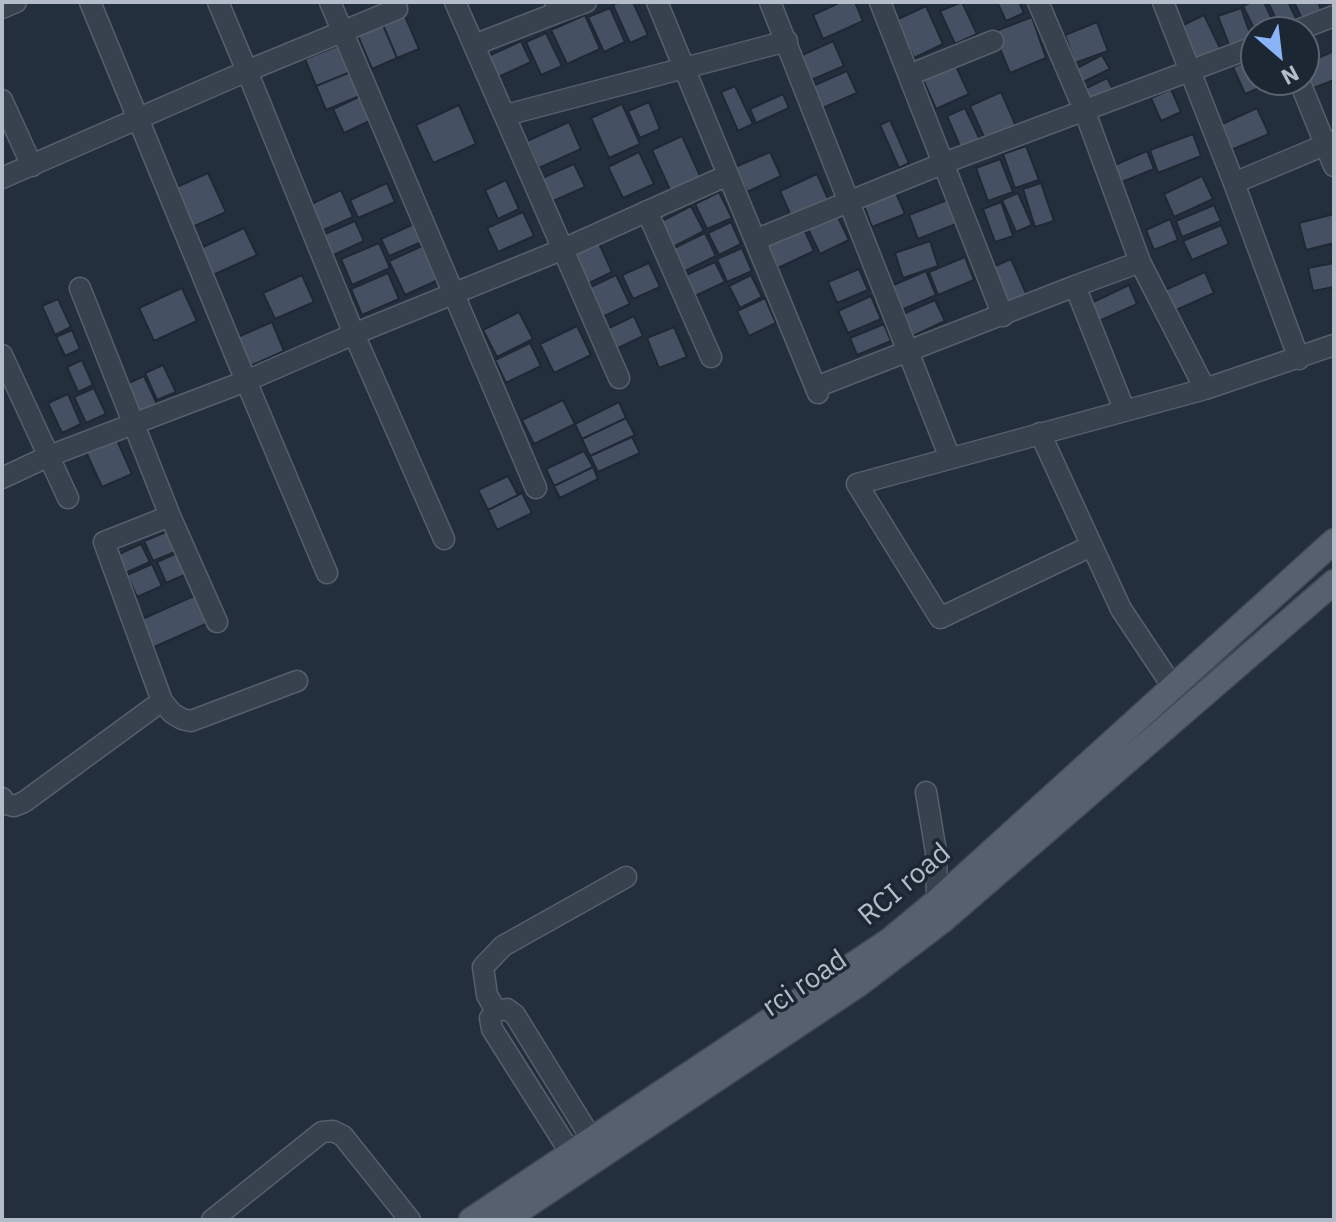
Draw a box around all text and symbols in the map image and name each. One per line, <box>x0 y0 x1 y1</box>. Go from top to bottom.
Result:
north arrow <box>1240 16 1320 96</box>
text: N <box>1277 59 1304 92</box>
street label: RCI road <box>852 837 958 933</box>
street label: rci road <box>756 944 854 1024</box>

